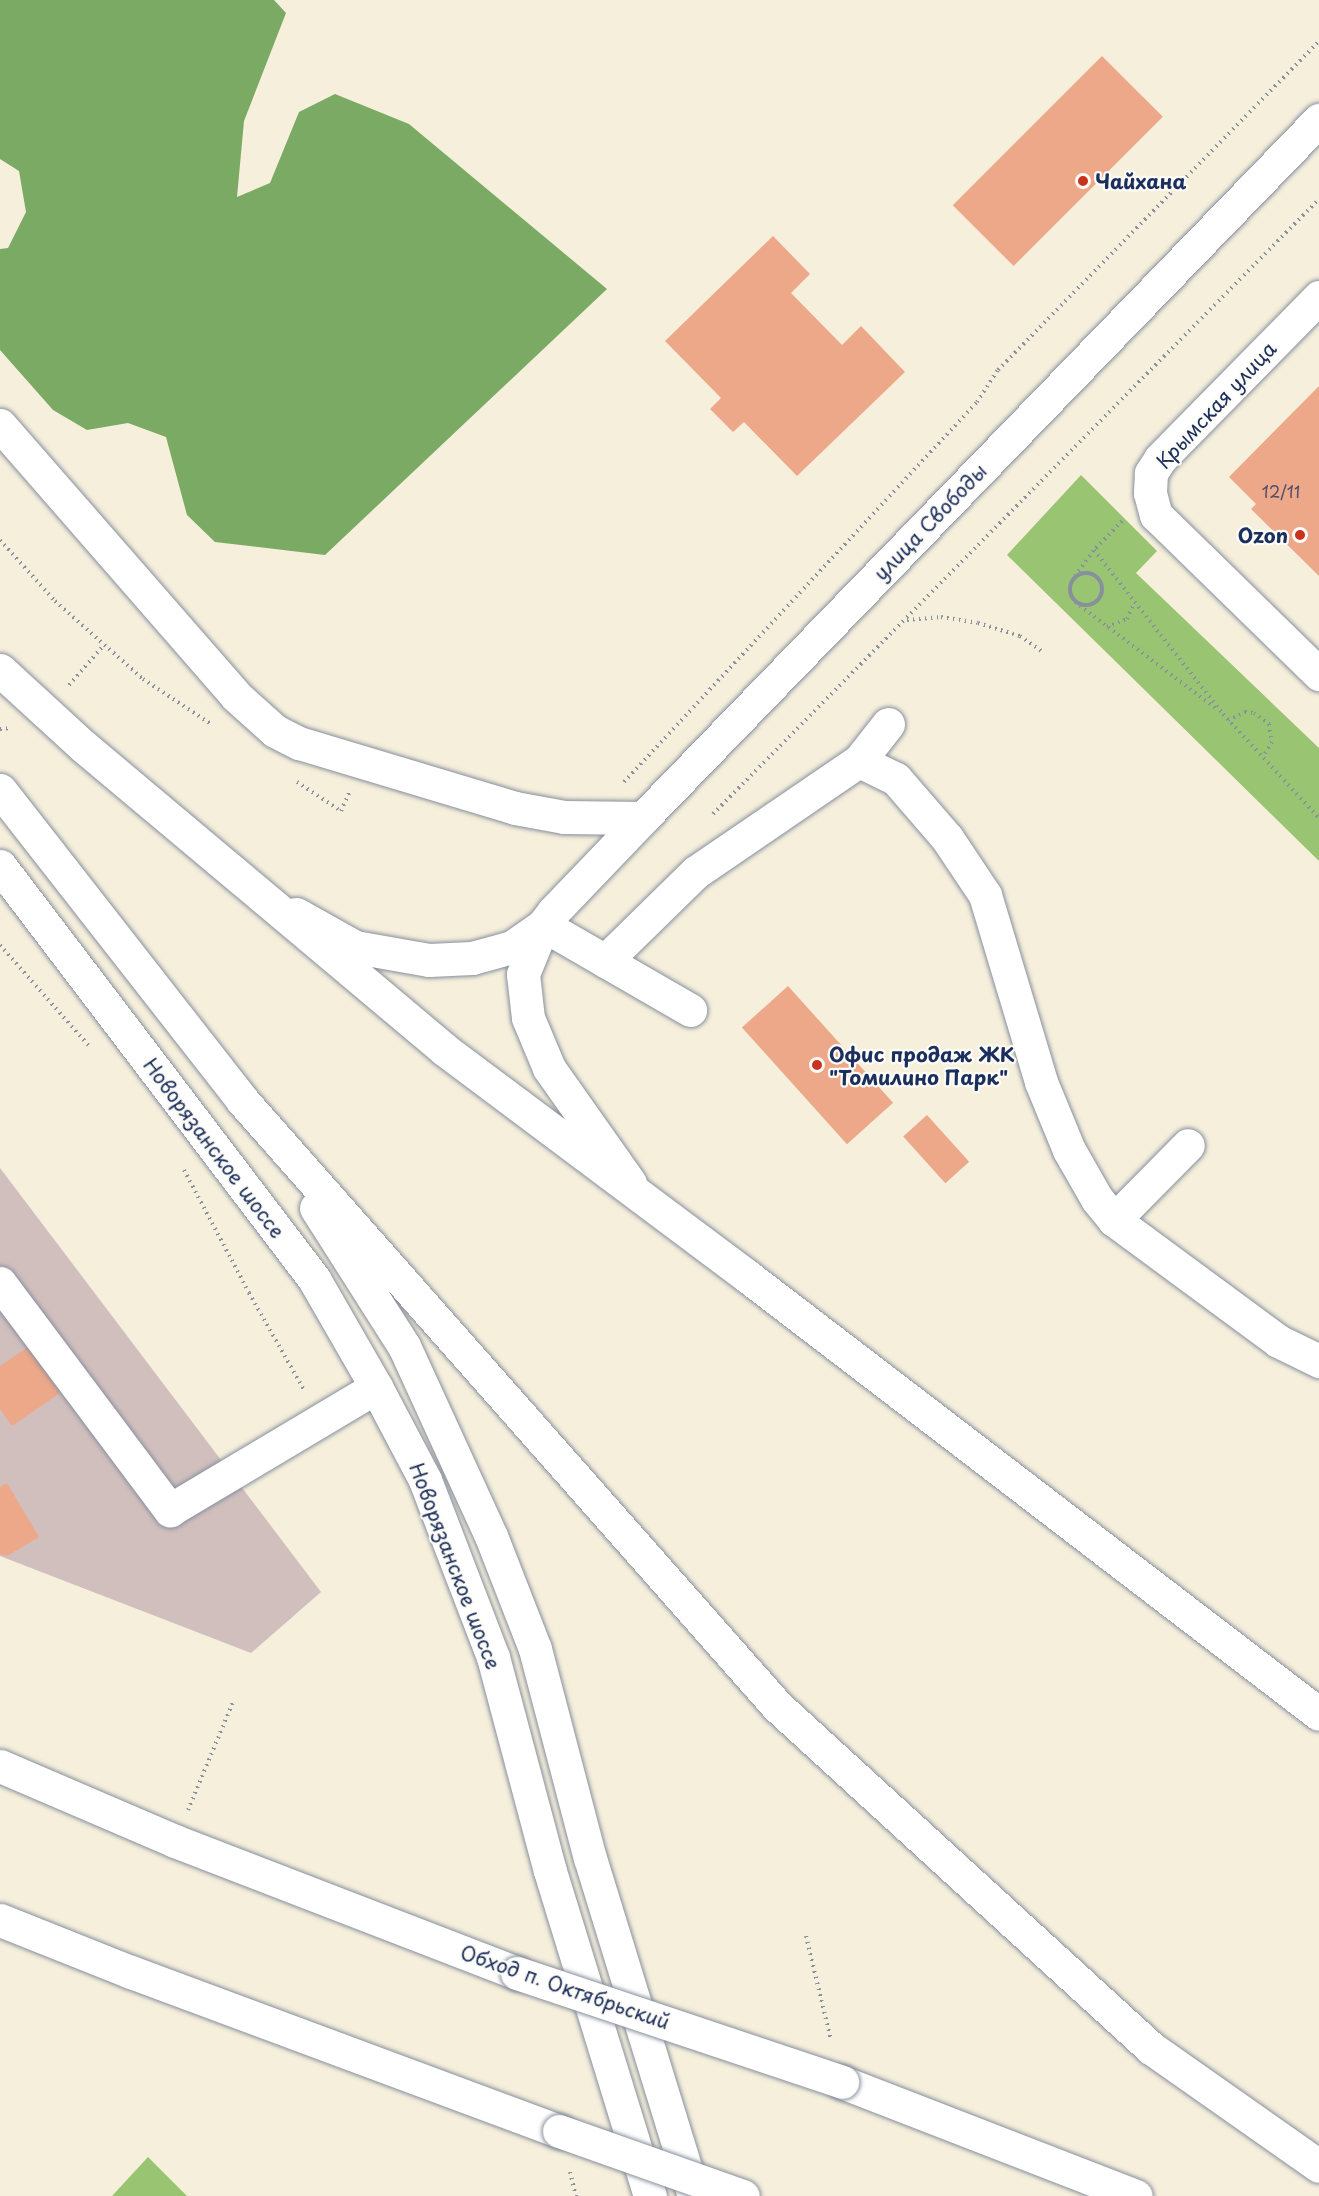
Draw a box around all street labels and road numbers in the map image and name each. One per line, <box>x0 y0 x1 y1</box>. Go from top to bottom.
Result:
street label: Крымская улица <box>1151 336 1281 474</box>
street label: улица Свободы <box>868 458 992 586</box>
street label: Новорязанское шоссе <box>139 1053 289 1243</box>
street label: Новорязанское шоссе <box>405 1459 505 1673</box>
street label: Обход п. Октябрьский <box>458 1940 672 2034</box>

